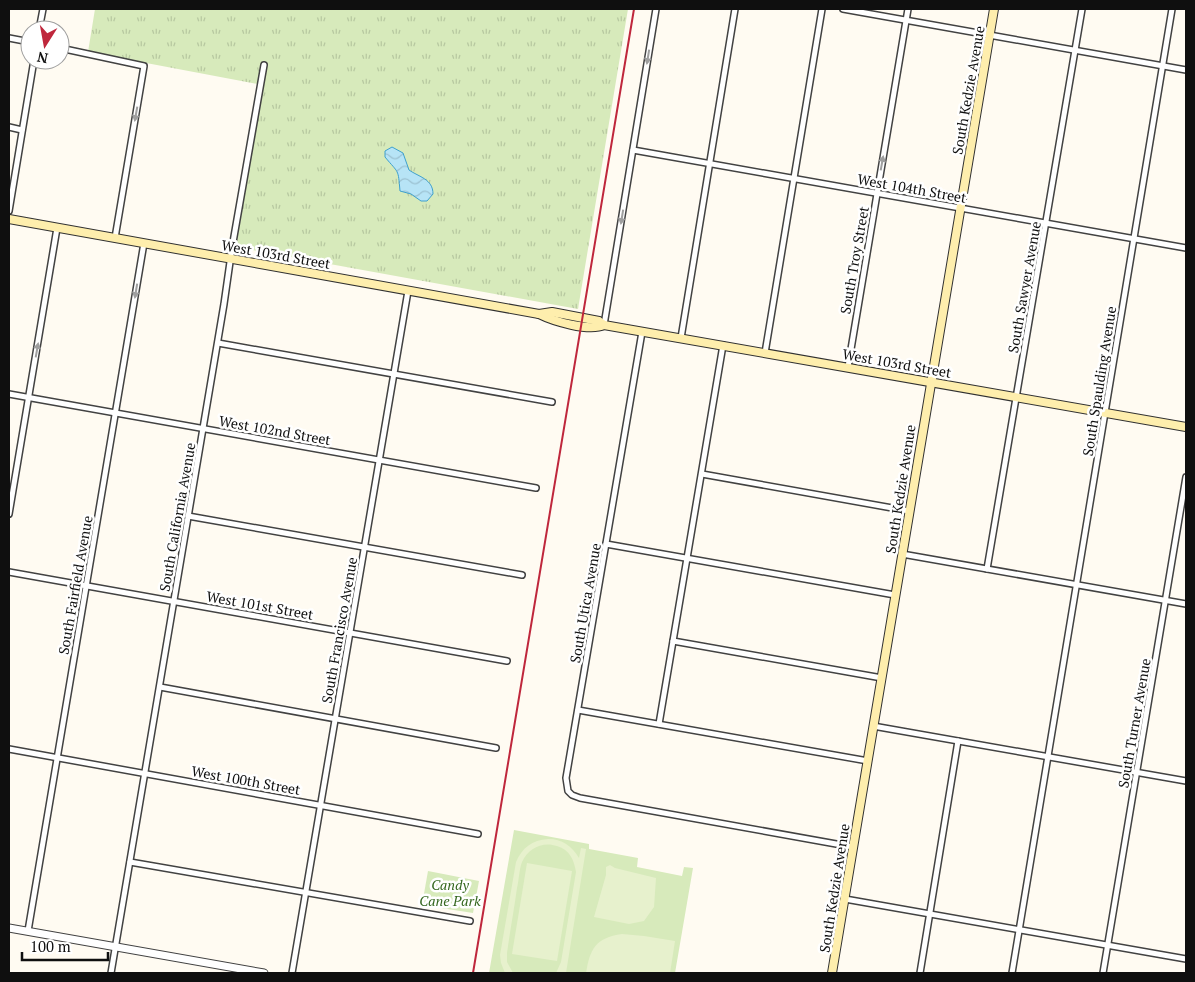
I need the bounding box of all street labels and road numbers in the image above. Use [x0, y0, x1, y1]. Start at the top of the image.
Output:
street label: South Kedzie Avenue [947, 24, 989, 156]
street label: West 104th Street [856, 169, 969, 207]
street label: South Troy Street [835, 204, 873, 315]
street label: South Sawyer Avenue [1003, 220, 1045, 354]
street label: West 103rd Street [220, 235, 333, 273]
street label: South Spaulding Avenue [1078, 305, 1120, 457]
street label: West 103rd Street [841, 344, 954, 382]
street label: West 102nd Street [218, 411, 333, 449]
street label: South Kedzie Avenue [880, 423, 920, 555]
street label: South California Avenue [155, 441, 199, 593]
street label: South Fairfield Avenue [53, 514, 97, 656]
street label: South Utica Avenue [565, 542, 605, 664]
street label: South Francisco Avenue [317, 555, 361, 705]
street label: West 101st Street [205, 586, 316, 624]
street label: South Turner Avenue [1113, 657, 1155, 789]
street label: West 100th Street [190, 761, 303, 799]
street label: South Kedzie Avenue [814, 822, 854, 954]

